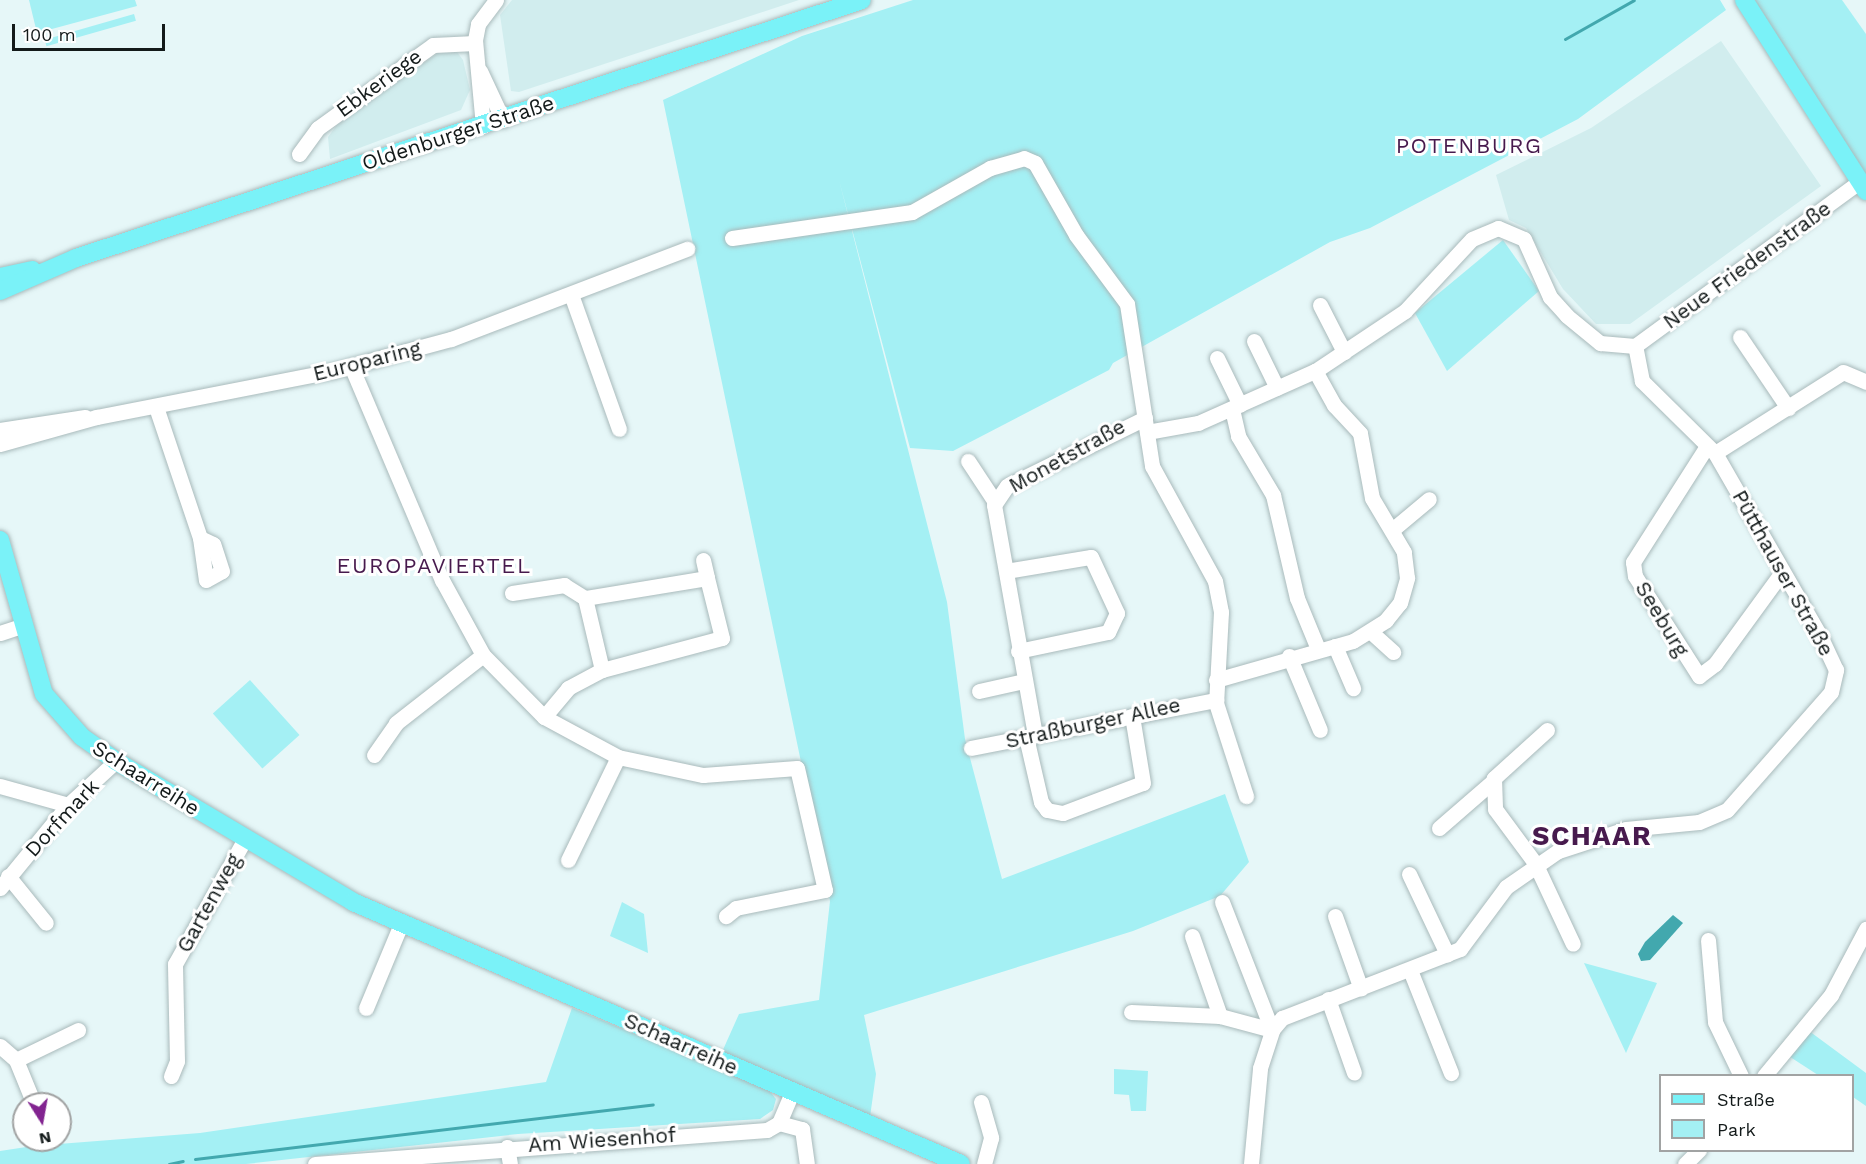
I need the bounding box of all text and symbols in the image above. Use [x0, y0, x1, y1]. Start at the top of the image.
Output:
scale bar [15, 12, 168, 50]
text: 100 m [23, 24, 76, 45]
street label: Ebkeriege [331, 43, 427, 123]
street label: Oldenburger Straße [358, 90, 558, 176]
district label: POTENBURG [1396, 133, 1542, 159]
street label: Neue Friedenstraße [1658, 196, 1836, 334]
street label: Europaring [310, 335, 424, 387]
street label: Monetstraße [1004, 414, 1130, 498]
street label: Pütthauser Straße [1727, 485, 1839, 661]
district label: EUROPAVIERTEL [336, 553, 532, 579]
street label: Seeburg [1630, 577, 1694, 661]
street label: Straßburger Allee [1003, 692, 1183, 754]
street label: Schaarreihe [88, 735, 204, 821]
street label: Dorfmark [20, 774, 104, 862]
district label: SCHAAR [1532, 821, 1652, 853]
street label: Gartenweg [171, 849, 247, 957]
street label: Schaarreihe [620, 1008, 742, 1080]
legend [1659, 1074, 1854, 1152]
text: Straße [1717, 1089, 1775, 1110]
north arrow [12, 1092, 72, 1152]
text: Park [1717, 1119, 1756, 1140]
street label: Am Wiesenhof [527, 1122, 677, 1158]
text: N [38, 1128, 53, 1149]

